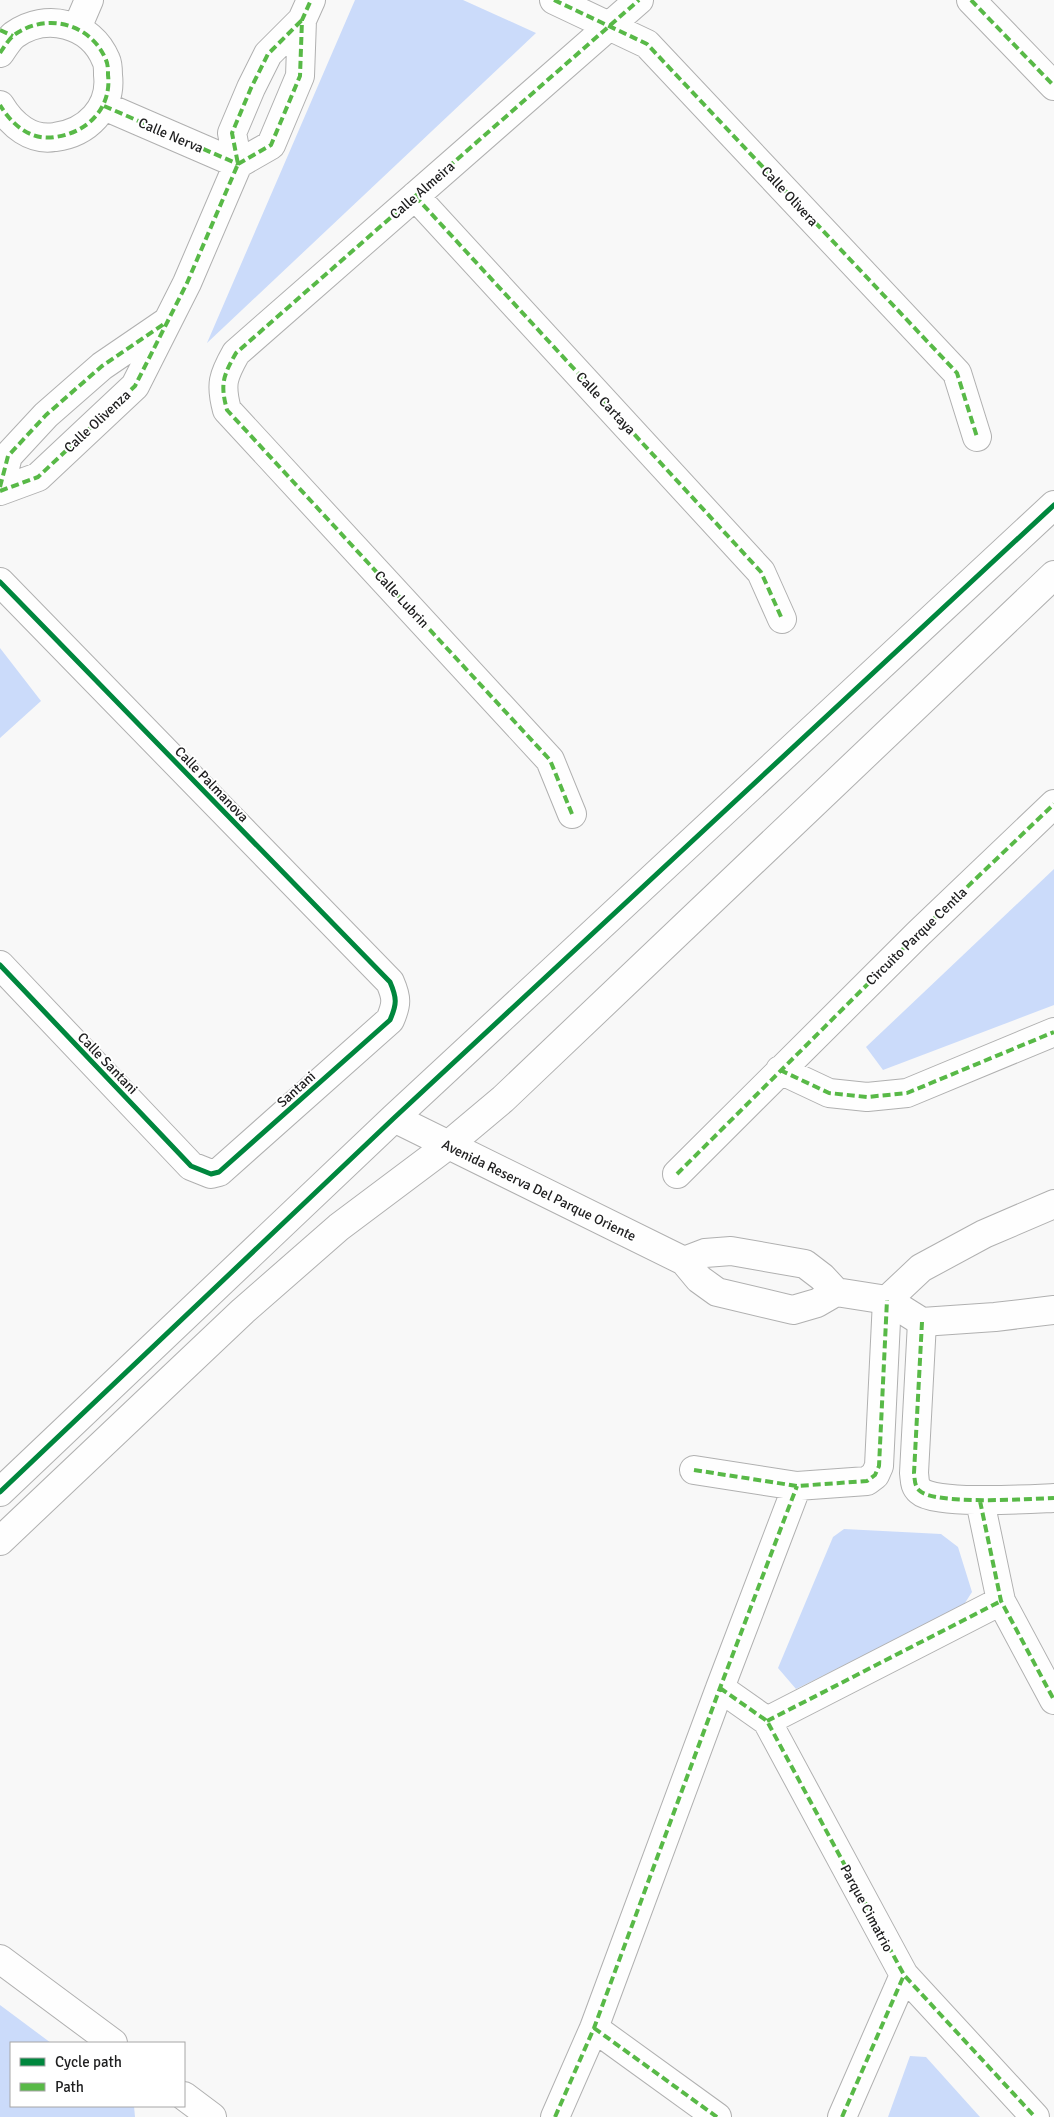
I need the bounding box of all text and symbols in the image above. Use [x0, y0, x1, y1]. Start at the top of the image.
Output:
street label: Calle Nerva [136, 114, 206, 157]
street label: Calle Almeira [387, 158, 458, 223]
street label: Calle Olivera [758, 163, 822, 230]
street label: Calle Cartaya [572, 368, 639, 438]
street label: Calle Olivenza [61, 386, 134, 456]
street label: Calle Lubrin [371, 567, 433, 632]
street label: Calle Palmanova [171, 743, 252, 826]
street label: Circuito Parque Centla [862, 884, 971, 989]
street label: Calle Santani [74, 1029, 141, 1098]
street label: Santani [274, 1068, 319, 1111]
street label: Avenida Reserva Del Parque Oriente [439, 1136, 639, 1245]
street label: Parque Cimatrio [836, 1862, 897, 1955]
legend [10, 2042, 185, 2107]
text: Cycle path [55, 2053, 122, 2071]
text: Path [55, 2078, 84, 2096]

